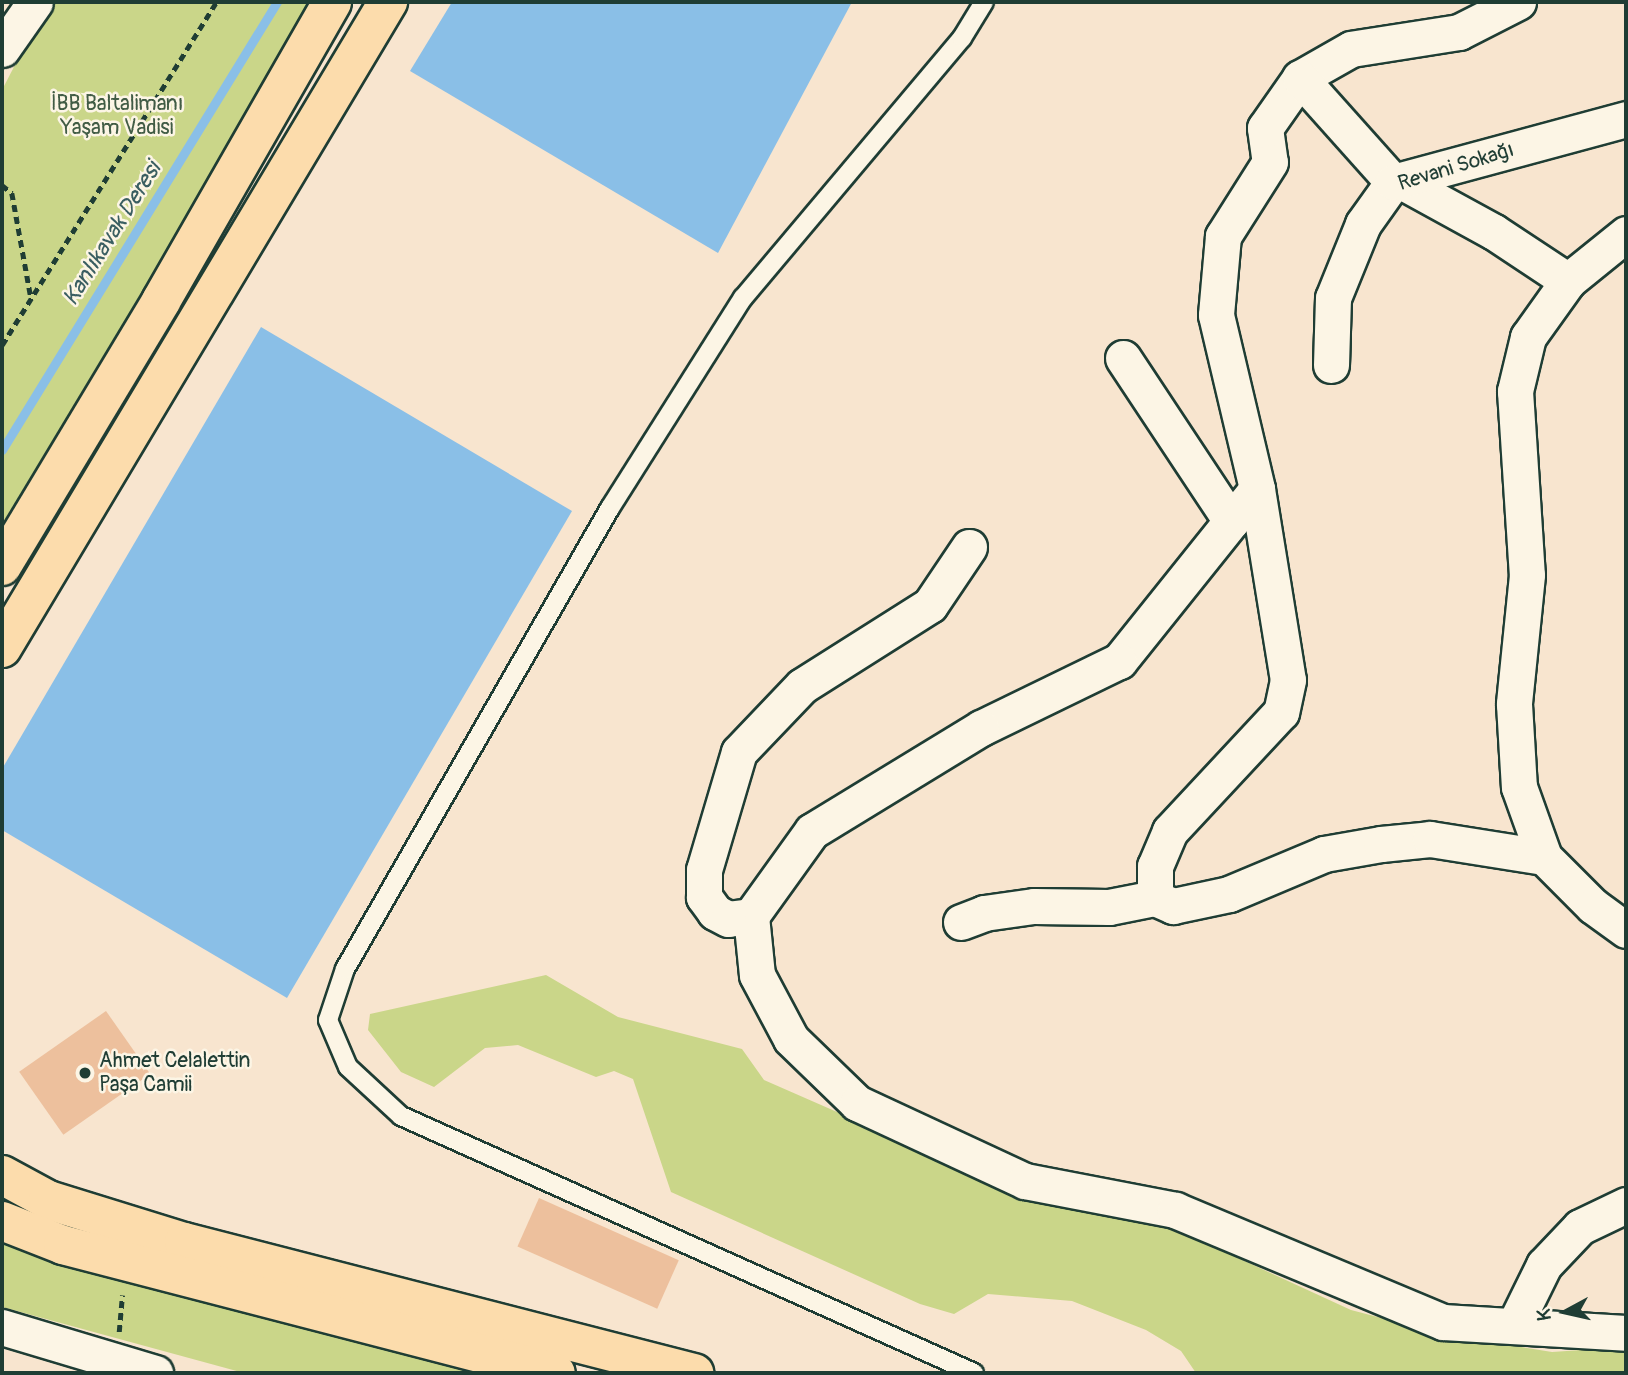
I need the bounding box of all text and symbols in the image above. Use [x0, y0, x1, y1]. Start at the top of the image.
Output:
park label: İBB Baltalimanı Yaşam Vadisi [51, 91, 183, 141]
street label: Revani Sokağı [1395, 137, 1517, 197]
water label: Kanlıkavak Deresi [57, 157, 167, 311]
place label: Ahmet Celalettin Paşa Camii [99, 1048, 250, 1098]
marker: Ahmet Celalettin Paşa Camii [77, 1065, 93, 1081]
north arrow [1530, 1277, 1600, 1347]
text: K [1532, 1308, 1557, 1322]

